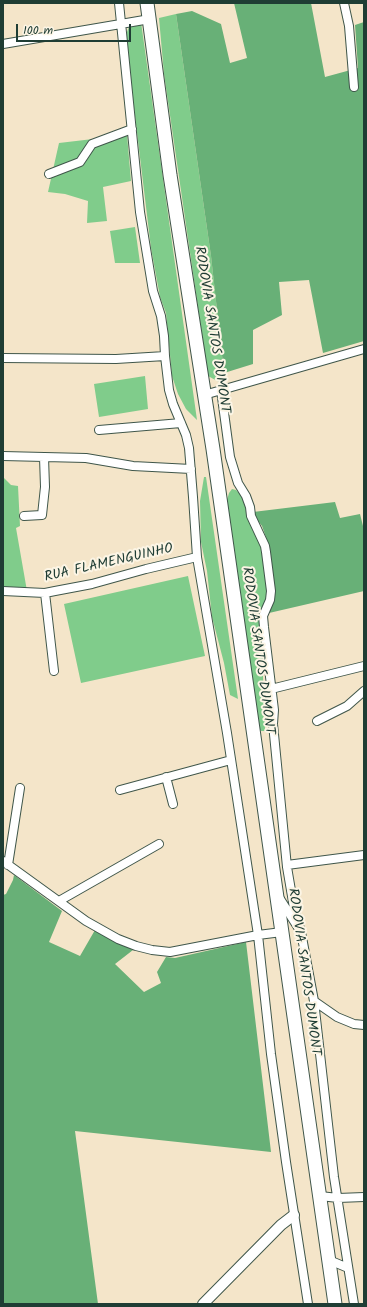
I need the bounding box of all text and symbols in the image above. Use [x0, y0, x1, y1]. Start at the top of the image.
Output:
scale bar [18, 16, 133, 42]
text: 100 m [23, 21, 53, 40]
street label: RODOVIA SANTOS DUMONT [189, 245, 233, 415]
street label: RUA FLAMENGUINHO [43, 541, 175, 587]
street label: RODOVIA SANTOS DUMONT [237, 566, 277, 736]
street label: RODOVIA SANTOS DUMONT [283, 887, 323, 1057]

